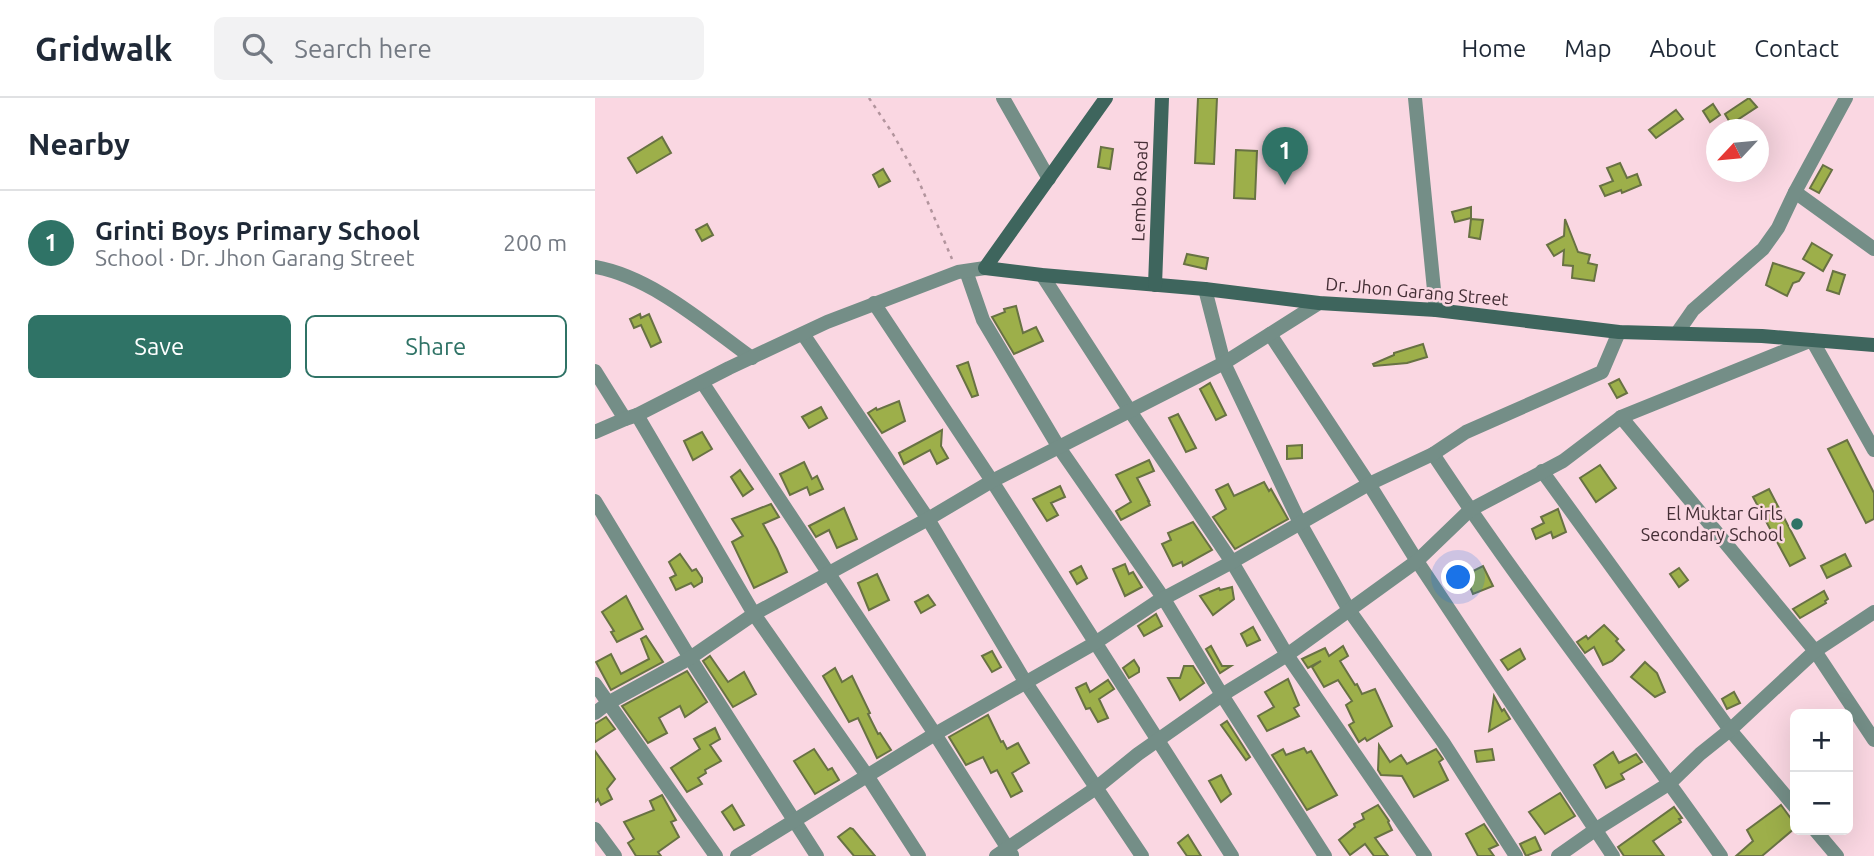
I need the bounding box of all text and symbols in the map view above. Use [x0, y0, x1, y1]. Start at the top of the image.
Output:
search box [214, 17, 704, 80]
icon: search [238, 29, 276, 67]
text: Gridwalk [35, 30, 172, 67]
text: Search here [294, 34, 432, 63]
text: Home [1461, 35, 1526, 62]
text: Map [1564, 35, 1611, 62]
text: About [1649, 35, 1716, 62]
text: Contact [1754, 35, 1839, 62]
north arrow [1706, 119, 1769, 182]
text: Nearby [28, 127, 130, 161]
pin: 1 [1262, 127, 1308, 185]
street label: Lembo Road [1127, 140, 1151, 242]
text: Grinti Boys Primary School [95, 216, 420, 245]
text: 1 [45, 230, 57, 255]
text: 200 m [503, 230, 567, 255]
text: School · Dr. Jhon Garang Street [95, 245, 415, 270]
street label: Dr. Jhon Garang Street [1325, 273, 1509, 309]
button: Save [28, 315, 291, 378]
button: Share [305, 315, 567, 378]
place label: El Muktar Girls Secondary School [1641, 503, 1783, 544]
marker: El Muktar Girls Secondary School [1789, 516, 1805, 532]
your location [1441, 560, 1475, 594]
map controls [1790, 709, 1853, 835]
button: + [1790, 709, 1853, 772]
button: − [1790, 772, 1853, 835]

